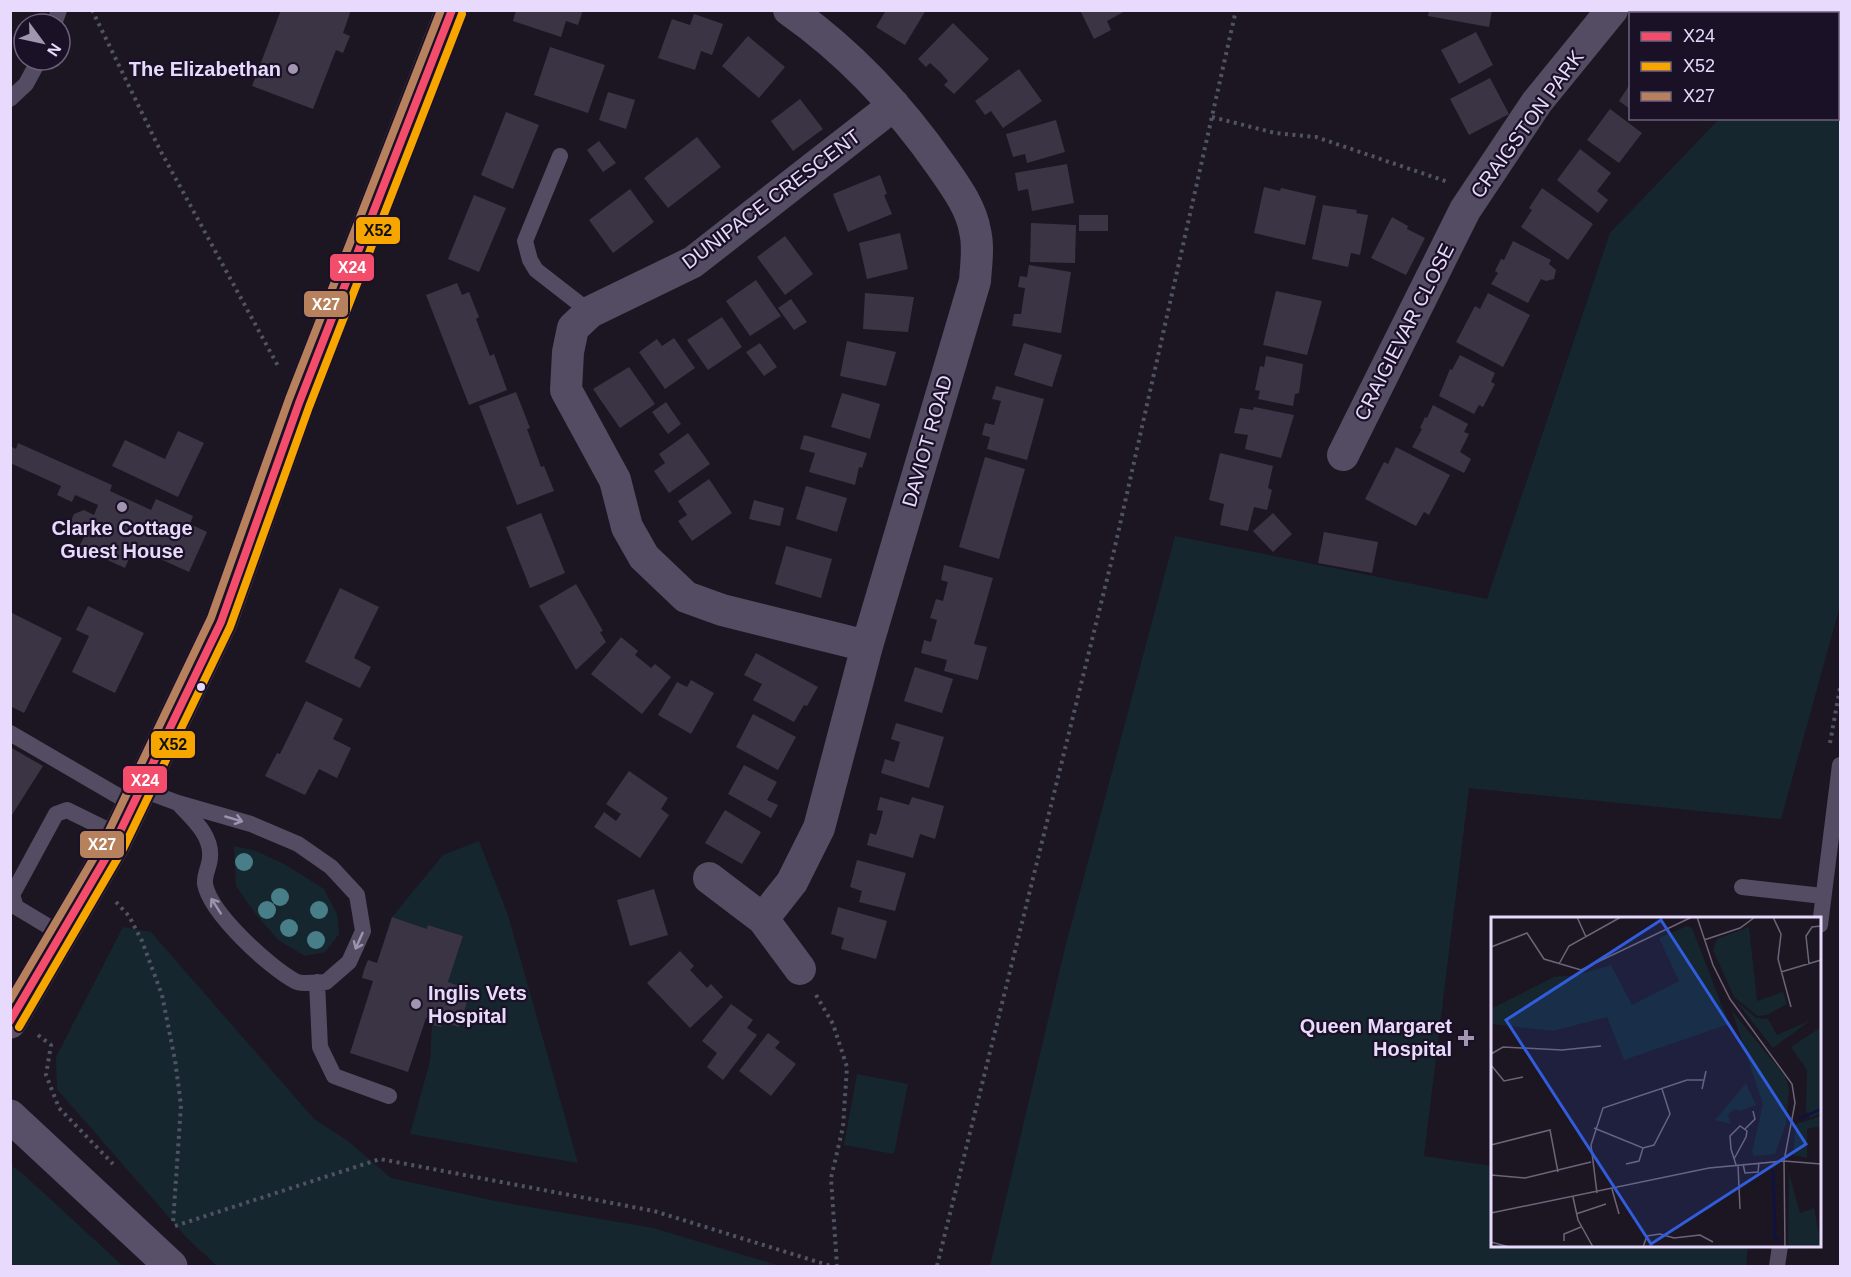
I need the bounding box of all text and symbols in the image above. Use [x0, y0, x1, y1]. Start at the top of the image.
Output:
north arrow [12, 12, 72, 72]
legend [1629, 12, 1839, 120]
text: X24 [1683, 26, 1715, 46]
text: N [44, 40, 64, 59]
street label: CRAIGSTON PARK [1466, 45, 1588, 202]
text: X52 [1683, 56, 1715, 76]
place label: The Elizabethan [129, 58, 281, 80]
marker: The Elizabethan [286, 62, 300, 76]
text: X27 [1683, 86, 1715, 106]
street label: DUNIPACE CRESCENT [678, 125, 864, 273]
line badge: X52 [355, 216, 401, 245]
text: X52 [364, 222, 392, 239]
street label: CRAIGIEVAR CLOSE [1350, 240, 1458, 424]
line badge: X24 [329, 253, 375, 282]
text: X24 [338, 259, 366, 276]
line badge: X27 [303, 290, 349, 318]
text: X27 [312, 296, 340, 313]
street label: DAVIOT ROAD [898, 373, 956, 509]
marker: Clarke Cottage Guest House [115, 500, 129, 514]
place label: Clarke Cottage Guest House [51, 517, 193, 562]
unlabelled marker [195, 681, 207, 693]
line badge: X52 [150, 730, 196, 759]
text: X52 [159, 736, 187, 753]
line badge: X24 [122, 765, 168, 794]
text: X24 [131, 772, 159, 789]
one-way arrow [224, 814, 243, 826]
line badge: X27 [79, 830, 125, 859]
text: X27 [88, 836, 116, 853]
one-way arrow [210, 897, 223, 914]
inset map [1491, 917, 1821, 1247]
one-way arrow [352, 932, 364, 950]
place label: Inglis Vets Hospital [428, 982, 527, 1027]
marker: Inglis Vets Hospital [409, 997, 423, 1011]
place label: Queen Margaret Hospital [1300, 1015, 1452, 1060]
marker: Queen Margaret Hospital [1457, 1029, 1475, 1047]

